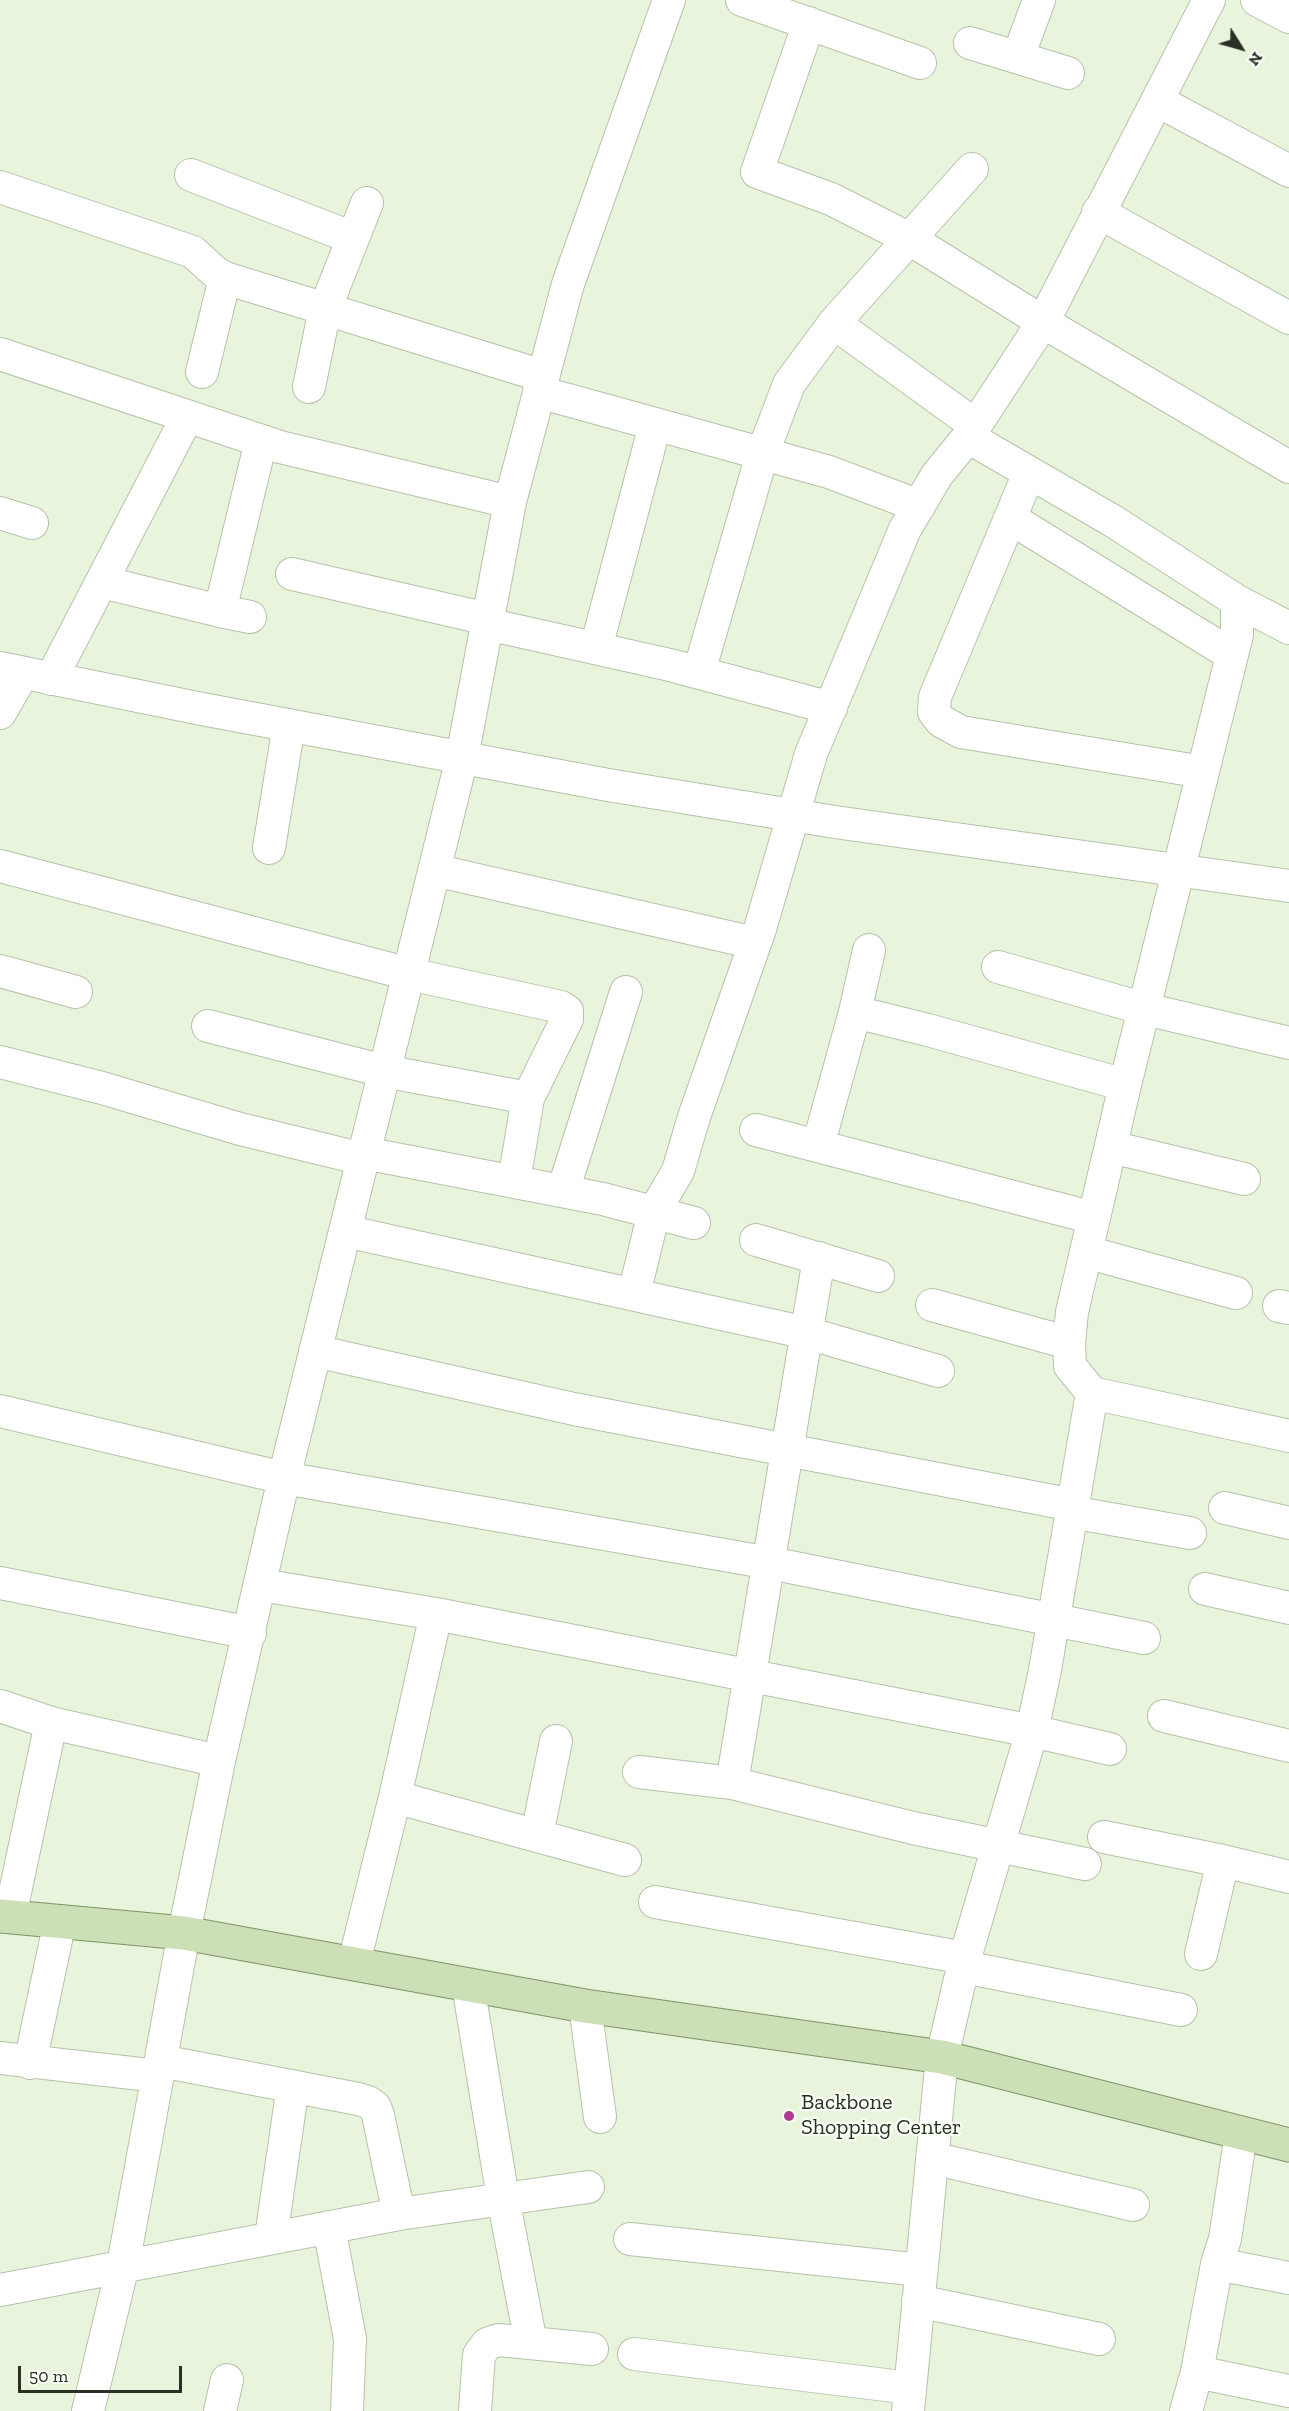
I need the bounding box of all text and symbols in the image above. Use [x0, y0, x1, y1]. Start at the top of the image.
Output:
north arrow [1211, 18, 1271, 78]
text: N [1245, 49, 1267, 70]
place label: Backbone Shopping Center [801, 2090, 961, 2142]
marker: Backbone Shopping Center [782, 2109, 796, 2123]
scale bar [21, 2354, 184, 2392]
text: 50 m [29, 2365, 68, 2387]

